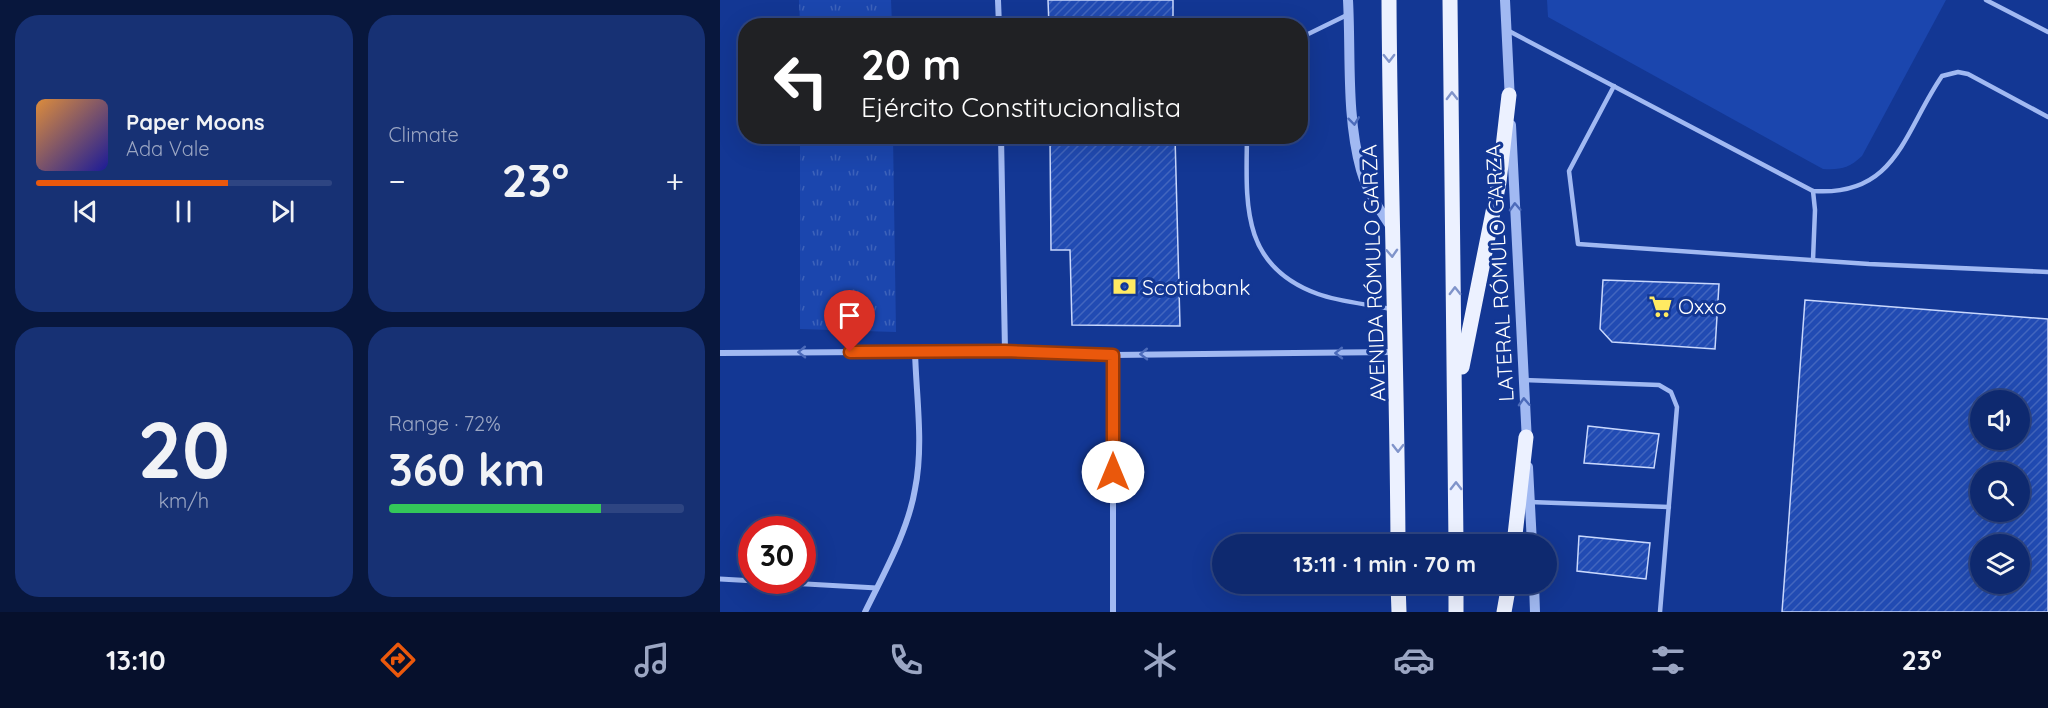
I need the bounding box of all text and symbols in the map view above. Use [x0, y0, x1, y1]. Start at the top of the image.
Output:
text: 20 m [861, 38, 961, 91]
icon: left [762, 42, 840, 120]
one-way arrow [1383, 54, 1395, 63]
text: Ejército Constitucionalista [861, 90, 1181, 124]
one-way arrow [1445, 92, 1458, 101]
text: Paper Moons [126, 108, 265, 136]
one-way arrow [1348, 117, 1360, 126]
text: Climate [389, 122, 459, 147]
text: Ada Vale [126, 136, 210, 161]
street label: AVENIDA RÓMULO GARZA [1356, 144, 1390, 402]
street label: LATERAL RÓMULO GARZA [1479, 144, 1519, 402]
text: 23° [502, 152, 569, 208]
text: − [389, 160, 406, 201]
text: + [665, 160, 684, 201]
icon: previous [69, 195, 102, 228]
icon: pause [167, 195, 200, 228]
icon: next [266, 195, 299, 228]
one-way arrow [1508, 203, 1521, 212]
one-way arrow [1386, 249, 1399, 258]
bank icon: Scotiabank [1111, 274, 1137, 300]
place label: Scotiabank [1142, 274, 1251, 300]
one-way arrow [1448, 287, 1461, 296]
pin [824, 290, 875, 352]
supermarket icon: Oxxo [1647, 293, 1673, 319]
place label: Oxxo [1678, 293, 1727, 319]
icon: arrive [833, 299, 866, 332]
one-way arrow [797, 346, 806, 358]
one-way arrow [1334, 347, 1343, 359]
one-way arrow [1139, 348, 1148, 361]
map controls [1970, 390, 2030, 594]
button: sound [1970, 390, 2030, 450]
one-way arrow [1518, 398, 1531, 407]
text: 20 [138, 400, 230, 498]
text: Range · 72% [389, 411, 501, 436]
position arrow [1081, 440, 1145, 504]
text: 360 km [389, 441, 545, 497]
one-way arrow [1392, 444, 1404, 453]
button: search [1970, 462, 2030, 522]
one-way arrow [1450, 482, 1462, 491]
text: km/h [158, 488, 209, 513]
speed limit sign: 30 [738, 516, 816, 594]
button: layers [1970, 534, 2030, 594]
text: 13:11 · 1 min · 70 m [1293, 550, 1476, 578]
icon: directions [377, 639, 419, 681]
icon: music [631, 639, 673, 681]
icon: phone [885, 639, 927, 681]
icon: climate [1139, 639, 1181, 681]
icon: car [1393, 639, 1435, 681]
icon: filters [1647, 639, 1689, 681]
text: 13:10 [106, 643, 165, 677]
text: 23° [1901, 643, 1942, 677]

